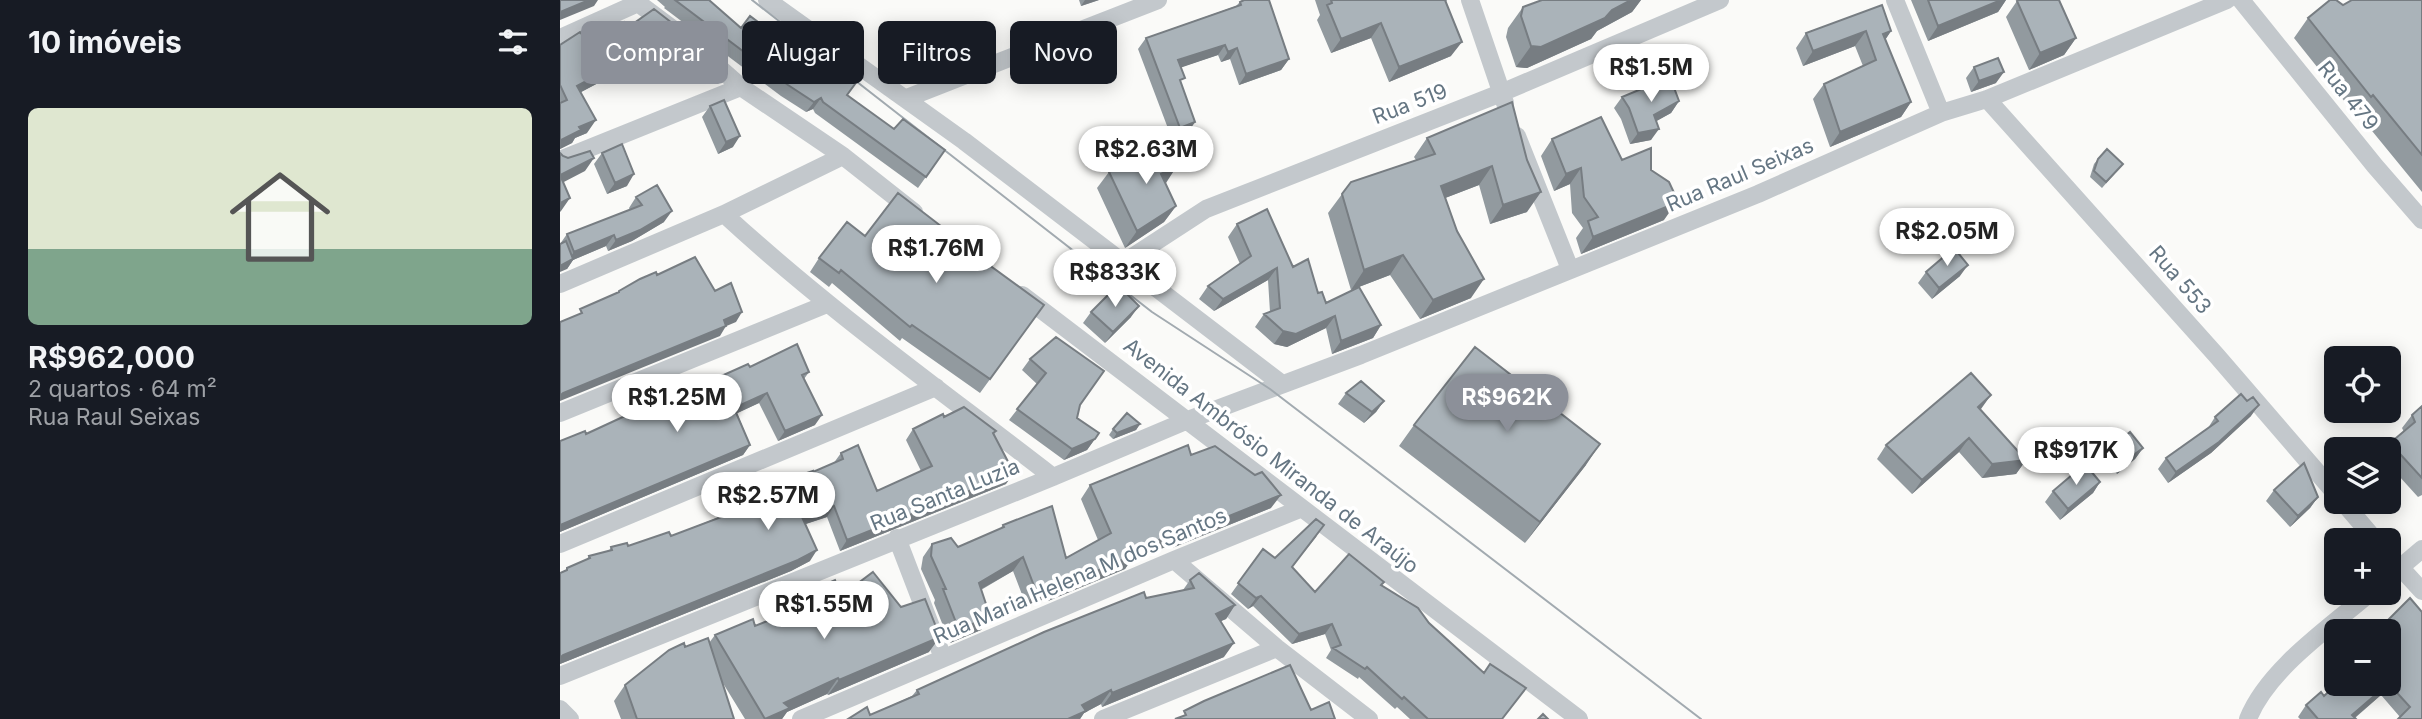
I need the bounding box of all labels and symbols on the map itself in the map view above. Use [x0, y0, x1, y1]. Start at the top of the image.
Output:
pin: R$1.5M [1594, 44, 1708, 104]
street label: Rua 479 [2313, 56, 2384, 135]
street label: Rua 519 [1369, 78, 1451, 129]
pin: R$2.63M [1081, 127, 1211, 186]
street label: Rua Raul Seixas [1662, 132, 1817, 217]
pin: R$2.05M [1882, 208, 2012, 268]
pin: R$1.76M [871, 226, 1001, 285]
street label: Rua 553 [2144, 240, 2217, 319]
pin: R$833K [1058, 250, 1172, 309]
street label: Avenida Ambrósio Miranda de Araújo [1119, 333, 1424, 579]
pin: R$1.25M [612, 374, 742, 434]
pin: R$962K [1450, 374, 1564, 434]
pin: R$917K [2019, 428, 2133, 487]
street label: Rua Santa Luzia [867, 453, 1023, 536]
pin: R$2.57M [703, 472, 833, 532]
street label: Rua Maria Helena M dos Santos [929, 502, 1230, 649]
pin: R$1.55M [759, 582, 889, 641]

